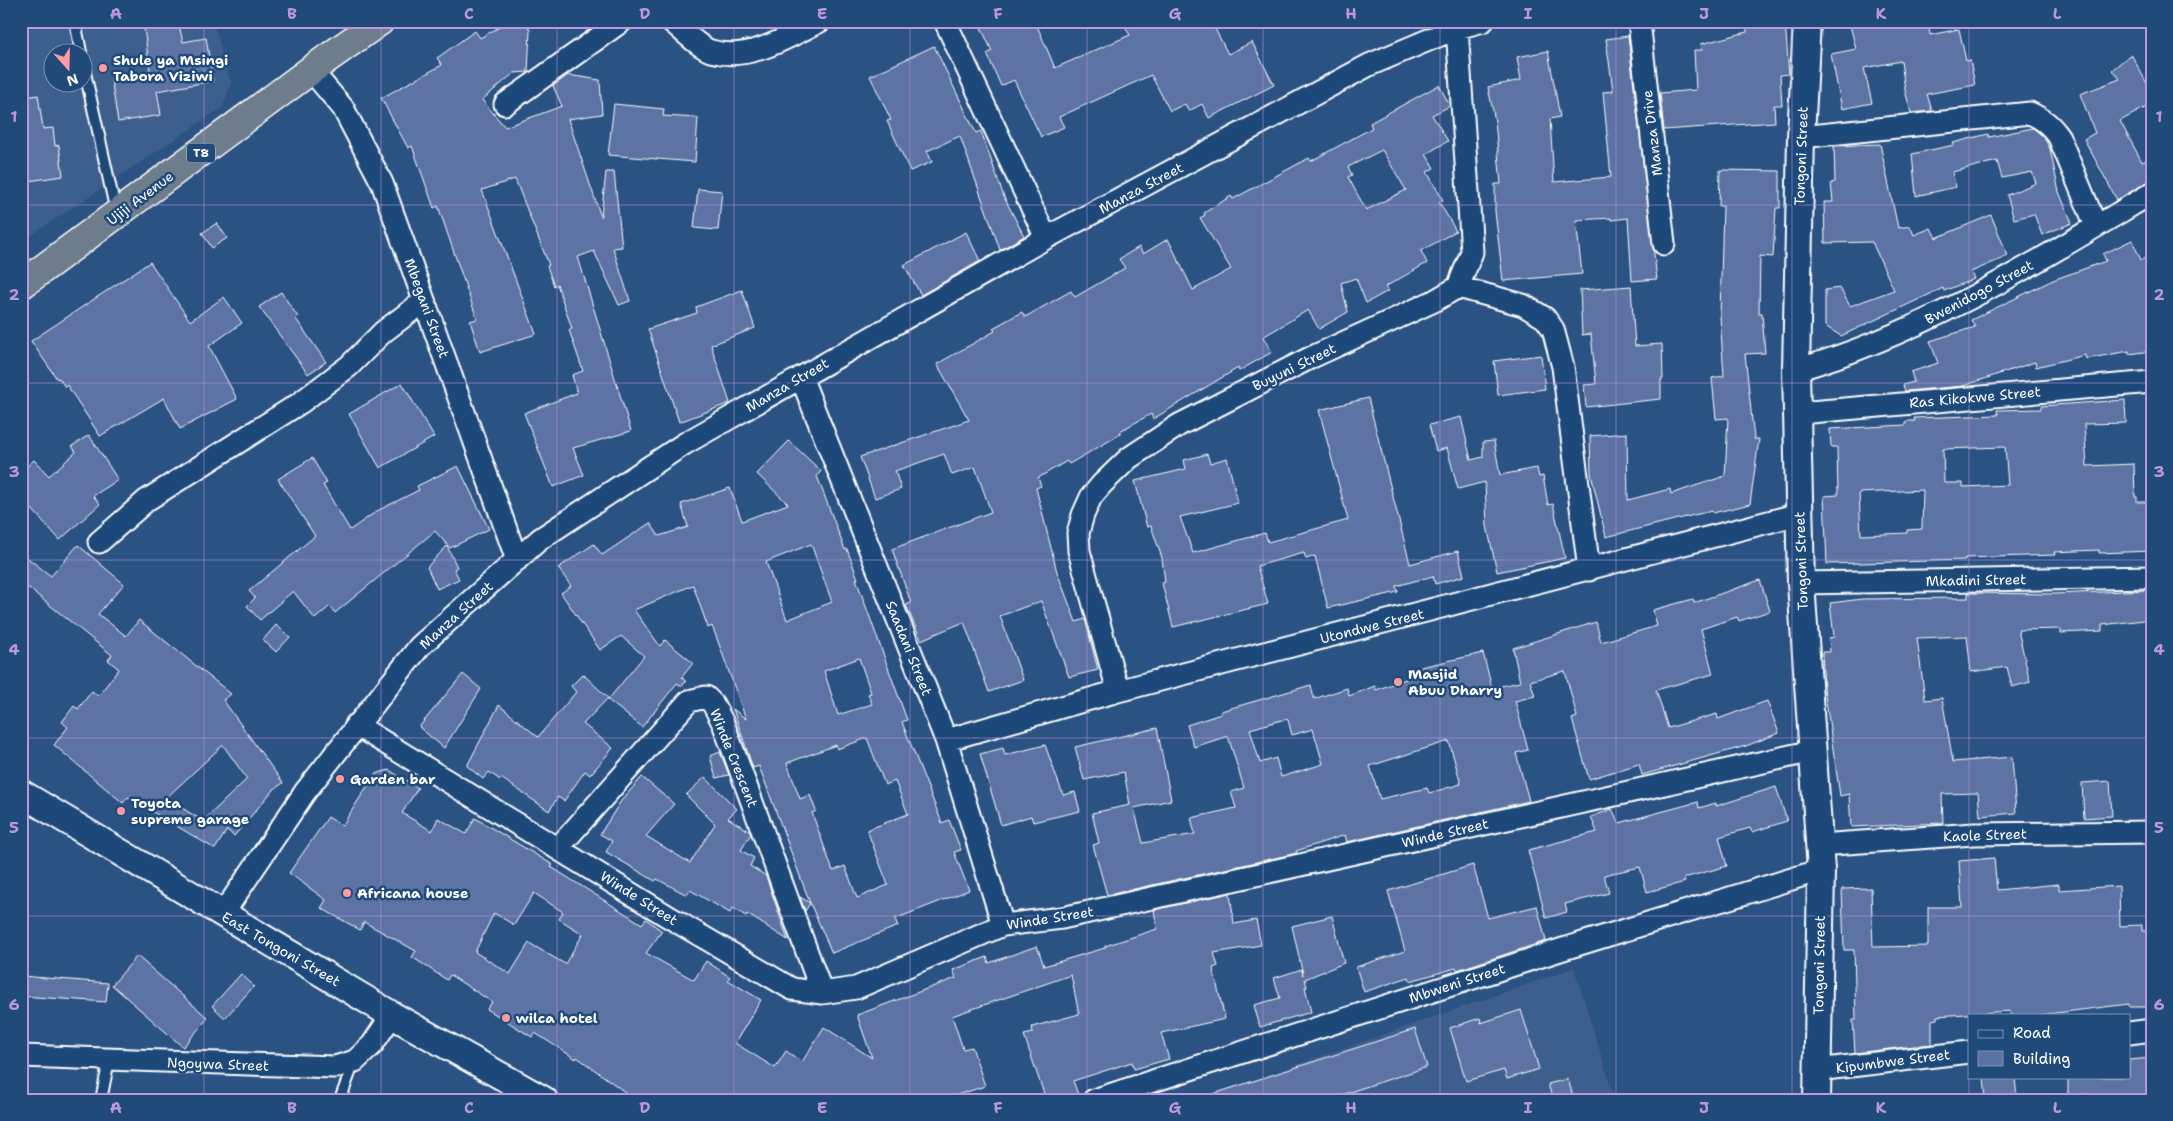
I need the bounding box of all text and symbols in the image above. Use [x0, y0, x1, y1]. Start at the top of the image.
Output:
text: A [110, 3, 122, 24]
text: B [287, 3, 297, 24]
text: C [464, 3, 474, 24]
text: D [639, 3, 651, 24]
text: E [817, 3, 827, 24]
text: F [993, 3, 1003, 24]
text: G [1169, 3, 1182, 24]
text: H [1345, 3, 1357, 24]
text: I [1524, 3, 1533, 24]
text: J [1699, 3, 1709, 24]
text: K [1876, 3, 1887, 24]
text: L [2053, 3, 2062, 24]
north arrow [42, 42, 92, 92]
place label: Shule ya Msingi Tabora Viziwi [113, 51, 228, 85]
marker: Shule ya Msingi Tabora Viziwi [97, 62, 109, 74]
text: N [64, 70, 81, 91]
street label: Manza Drive [1638, 89, 1666, 177]
text: 1 [10, 106, 18, 127]
street label: Tongoni Street [1790, 106, 1812, 206]
text: 1 [2155, 106, 2163, 127]
road number: T8 [187, 144, 215, 162]
street label: Manza Street [1096, 158, 1186, 218]
street label: Ujiji Avenue [103, 167, 177, 229]
street label: Mbegani Street [401, 256, 453, 360]
street label: Bwenidogo Street [1922, 256, 2036, 328]
text: 2 [8, 284, 20, 305]
text: 2 [2153, 284, 2165, 305]
street label: Buyuni Street [1249, 339, 1339, 395]
street label: Manza Street [742, 354, 832, 416]
street label: Ras Kikokwe Street [1909, 382, 2041, 412]
text: 3 [8, 461, 20, 482]
text: 3 [2153, 461, 2165, 482]
street label: Tongoni Street [1790, 511, 1812, 611]
street label: Mkadini Street [1926, 570, 2026, 590]
street label: Manza Street [415, 577, 497, 653]
street label: Saadani Street [882, 598, 936, 698]
street label: Utondwe Street [1318, 604, 1426, 648]
text: 4 [8, 639, 20, 660]
text: 4 [2153, 639, 2165, 660]
place label: Masjid Abuu Dharry [1408, 665, 1502, 699]
marker: Masjid Abuu Dharry [1392, 676, 1404, 688]
street label: Winde Crescent [706, 706, 762, 810]
place label: Garden bar [350, 770, 436, 788]
marker: Garden bar [334, 773, 346, 785]
place label: Toyota supreme garage [131, 794, 249, 828]
marker: Toyota supreme garage [115, 805, 127, 817]
street label: Winde Street [1400, 814, 1490, 852]
text: 5 [9, 817, 19, 838]
text: 5 [2154, 817, 2164, 838]
street label: Kaole Street [1943, 825, 2027, 845]
street label: Winde Street [597, 867, 681, 929]
place label: Africana house [357, 884, 468, 902]
marker: Africana house [341, 887, 353, 899]
street label: Winde Street [1005, 902, 1095, 934]
street label: East Tongoni Street [219, 908, 343, 990]
street label: Tongoni Street [1809, 915, 1829, 1015]
street label: Mbweni Street [1407, 959, 1507, 1007]
text: 6 [8, 994, 20, 1015]
text: 6 [2153, 994, 2165, 1015]
place label: wilca hotel [516, 1009, 598, 1027]
marker: wilca hotel [500, 1012, 512, 1024]
legend [1968, 1014, 2130, 1078]
text: Road [2013, 1023, 2051, 1043]
street label: Kipumbwe Street [1835, 1045, 1951, 1077]
text: Building [2013, 1049, 2070, 1069]
street label: Ngoywa Street [167, 1053, 269, 1075]
text: A [110, 1097, 122, 1118]
text: B [287, 1097, 297, 1118]
text: C [464, 1097, 474, 1118]
text: D [639, 1097, 651, 1118]
text: E [817, 1097, 827, 1118]
text: F [993, 1097, 1003, 1118]
text: G [1169, 1097, 1182, 1118]
text: H [1345, 1097, 1357, 1118]
text: I [1524, 1097, 1533, 1118]
text: J [1699, 1097, 1709, 1118]
text: K [1876, 1097, 1887, 1118]
text: L [2053, 1097, 2062, 1118]

